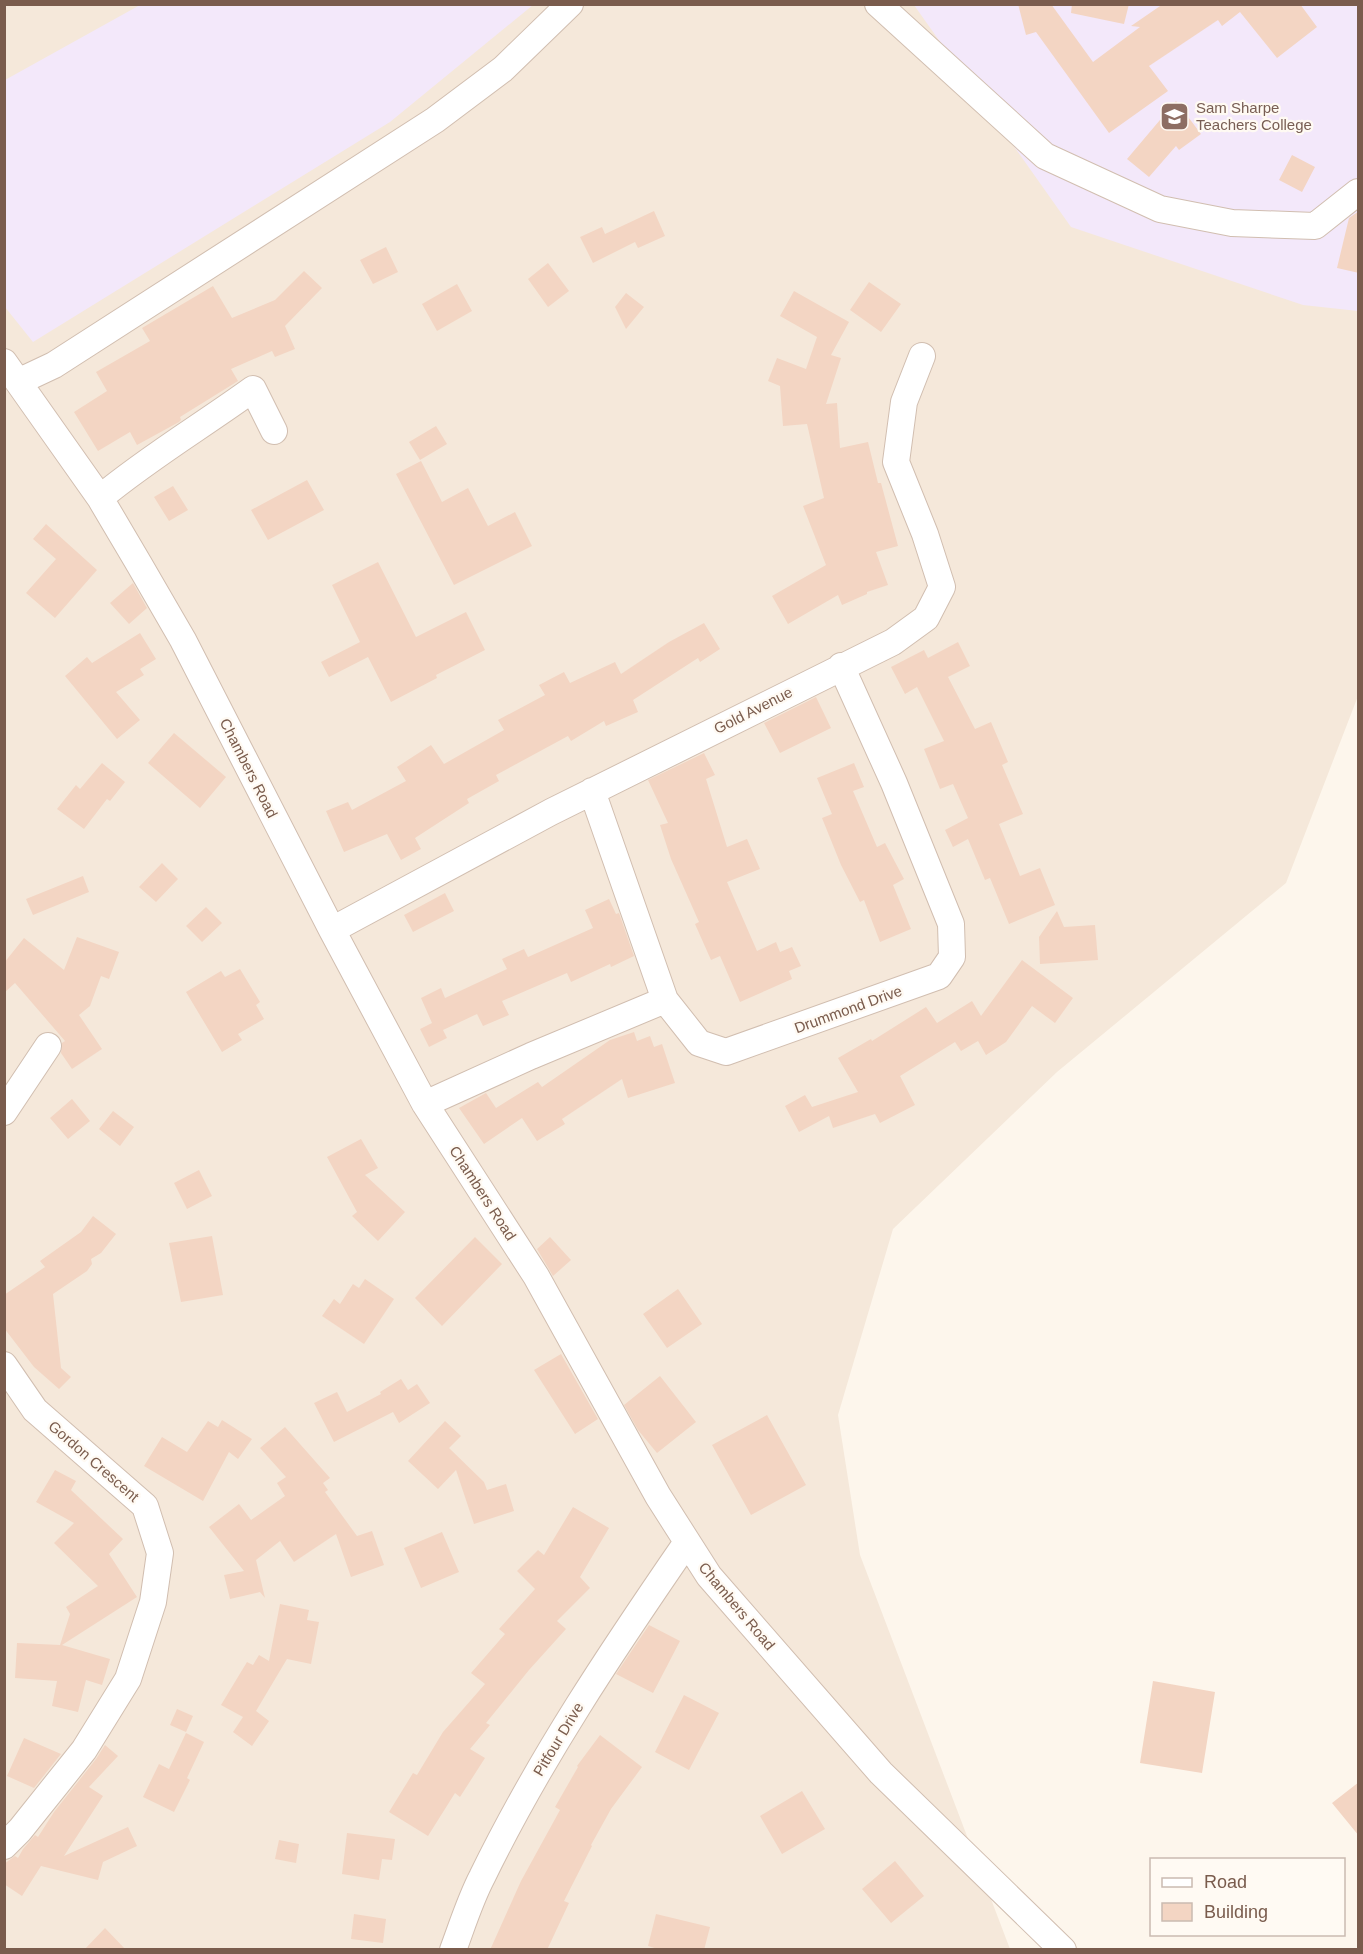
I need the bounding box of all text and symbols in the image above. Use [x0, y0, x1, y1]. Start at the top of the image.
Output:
place label: Sam Sharpe Teachers College [1196, 99, 1312, 133]
school or university icon: Sam Sharpe Teachers College [1159, 100, 1191, 132]
street label: Gold Avenue [711, 683, 795, 737]
street label: Chambers Road [217, 715, 281, 821]
street label: Drummond Drive [792, 982, 904, 1036]
street label: Chambers Road [446, 1143, 520, 1243]
street label: Gordon Crescent [45, 1417, 143, 1505]
street label: Chambers Road [695, 1559, 779, 1653]
street label: Pitfour Drive [529, 1699, 587, 1779]
legend [1150, 1858, 1345, 1936]
text: Road [1204, 1872, 1247, 1892]
text: Building [1204, 1902, 1268, 1922]

